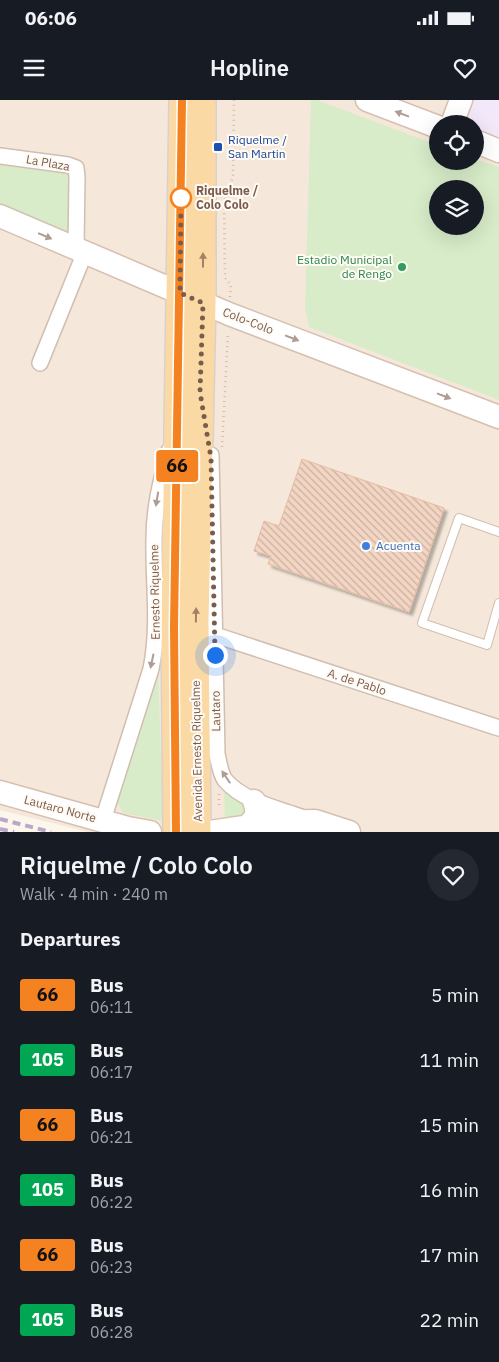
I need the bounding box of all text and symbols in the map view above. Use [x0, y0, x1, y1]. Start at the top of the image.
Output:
text: 06:06 [25, 6, 77, 30]
text: Hopline [210, 53, 289, 82]
icon: menu [20, 54, 48, 82]
icon: heart [451, 54, 479, 82]
one-way arrow [395, 109, 409, 117]
map controls [429, 115, 484, 235]
button: locate [429, 115, 484, 170]
place label: Riquelme / San Martin [228, 132, 287, 161]
marker: Riquelme / San Martin [212, 141, 224, 153]
street label: La Plaza [25, 151, 72, 174]
button: layers [429, 180, 484, 235]
place label: Riquelme / Colo Colo [196, 183, 259, 212]
marker: Riquelme / Colo Colo [170, 187, 192, 209]
one-way arrow [38, 232, 52, 240]
one-way arrow [199, 252, 207, 268]
place label: Estadio Municipal de Rengo [297, 252, 392, 281]
marker: Estadio Municipal de Rengo [396, 261, 408, 273]
street label: Colo-Colo [221, 304, 276, 337]
one-way arrow [285, 334, 300, 342]
one-way arrow [437, 392, 452, 400]
line badge: 66 [154, 450, 200, 482]
text: 66 [166, 454, 188, 477]
one-way arrow [153, 492, 161, 508]
place label: Acuenta [376, 538, 421, 553]
marker: Acuenta [360, 540, 372, 552]
street label: Ernesto Riquelme [146, 544, 163, 640]
one-way arrow [193, 607, 201, 623]
your location [203, 643, 228, 668]
one-way arrow [148, 654, 156, 670]
street label: A. de Pablo [326, 665, 389, 698]
street label: Avenida Ernesto Riquelme [188, 680, 205, 822]
street label: Lautaro [208, 690, 223, 732]
one-way arrow [221, 770, 231, 784]
street label: Lautaro Norte [22, 792, 98, 825]
text: Riquelme / Colo Colo [20, 849, 253, 881]
button: heart [427, 849, 479, 901]
text: Walk · 4 min · 240 m [20, 884, 168, 904]
text: Departures [20, 927, 120, 951]
text: Bus [90, 973, 124, 997]
text: 66 [37, 983, 58, 1006]
text: 5 min [431, 983, 479, 1007]
text: 06:11 [90, 997, 133, 1017]
text: Bus [90, 1038, 124, 1062]
text: 105 [31, 1048, 64, 1071]
text: 11 min [420, 1048, 479, 1072]
text: 06:17 [90, 1062, 133, 1082]
text: Bus [90, 1103, 124, 1127]
text: 66 [37, 1113, 58, 1136]
text: 15 min [420, 1113, 479, 1137]
text: 06:21 [90, 1127, 133, 1147]
text: Bus [90, 1168, 124, 1192]
text: 105 [31, 1178, 64, 1201]
text: 16 min [420, 1178, 479, 1202]
text: 06:22 [90, 1192, 133, 1212]
text: Bus [90, 1233, 124, 1257]
text: 66 [37, 1243, 58, 1266]
text: 17 min [420, 1243, 479, 1267]
text: 06:23 [90, 1257, 133, 1277]
text: Bus [90, 1298, 124, 1322]
text: 105 [31, 1308, 64, 1331]
text: 22 min [420, 1308, 479, 1332]
text: 06:28 [90, 1322, 133, 1342]

